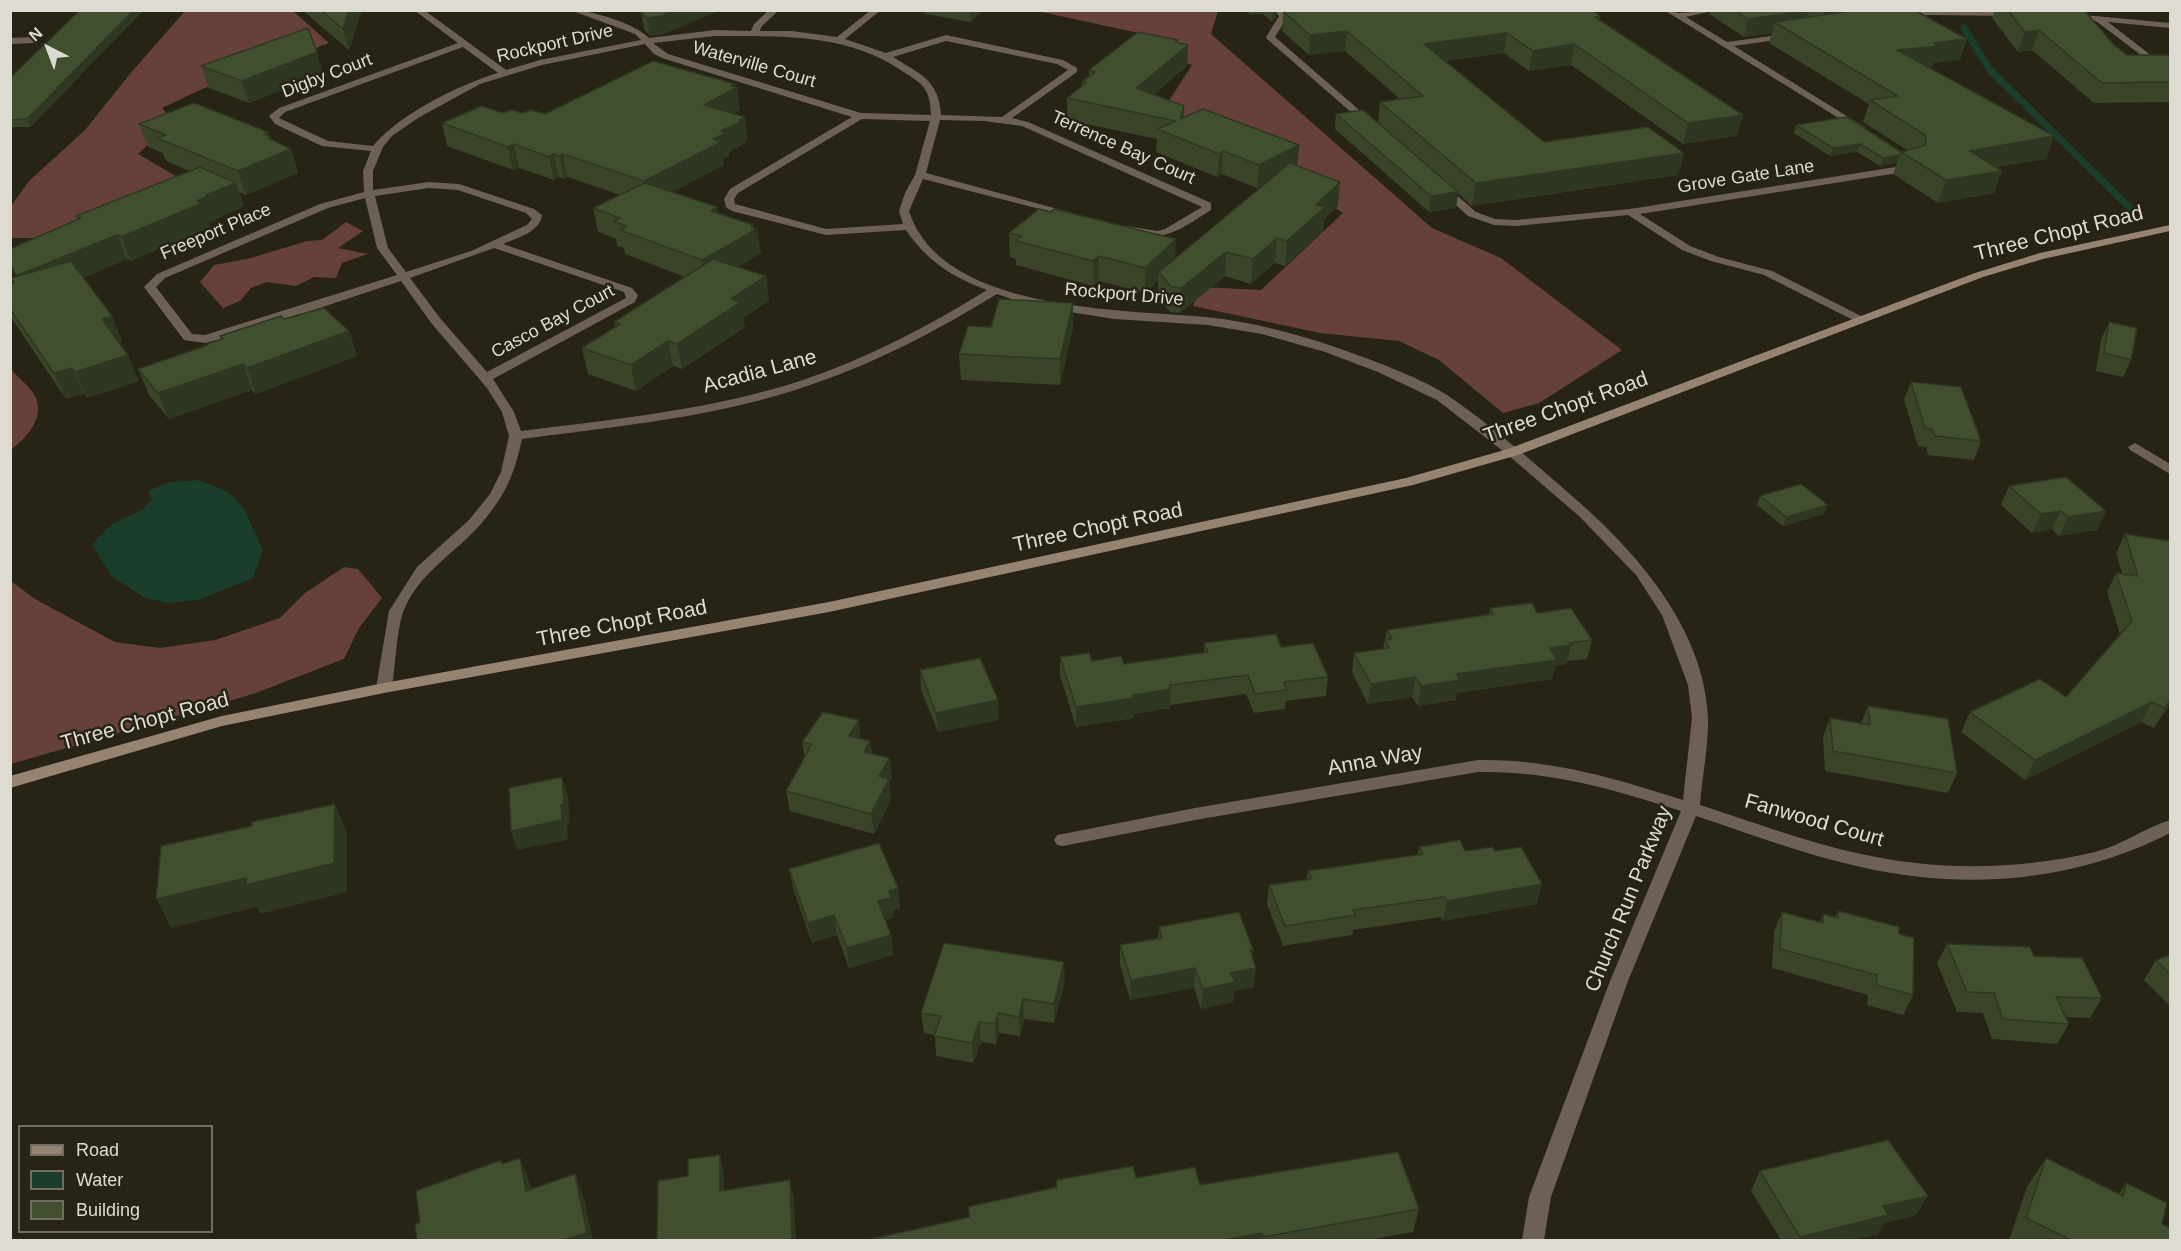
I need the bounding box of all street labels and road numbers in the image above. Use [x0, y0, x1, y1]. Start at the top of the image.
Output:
street label: Rockport Drive [495, 20, 615, 68]
street label: Waterville Court [690, 37, 818, 93]
street label: Digby Court [279, 49, 375, 103]
street label: Terrence Bay Court [1048, 107, 1198, 189]
street label: Grove Gate Lane [1676, 156, 1816, 198]
street label: Freeport Place [157, 199, 275, 265]
street label: Three Chopt Road [1972, 201, 2146, 267]
street label: Rockport Drive [1064, 279, 1184, 311]
street label: Casco Bay Court [488, 281, 618, 363]
street label: Acadia Lane [700, 345, 820, 399]
street label: Three Chopt Road [1481, 367, 1651, 449]
street label: Three Chopt Road [1011, 498, 1185, 558]
street label: Three Chopt Road [535, 595, 709, 653]
street label: Three Chopt Road [58, 687, 232, 757]
street label: Anna Way [1325, 740, 1425, 782]
street label: Fanwood Court [1742, 789, 1886, 853]
street label: Church Run Parkway [1580, 802, 1678, 996]

